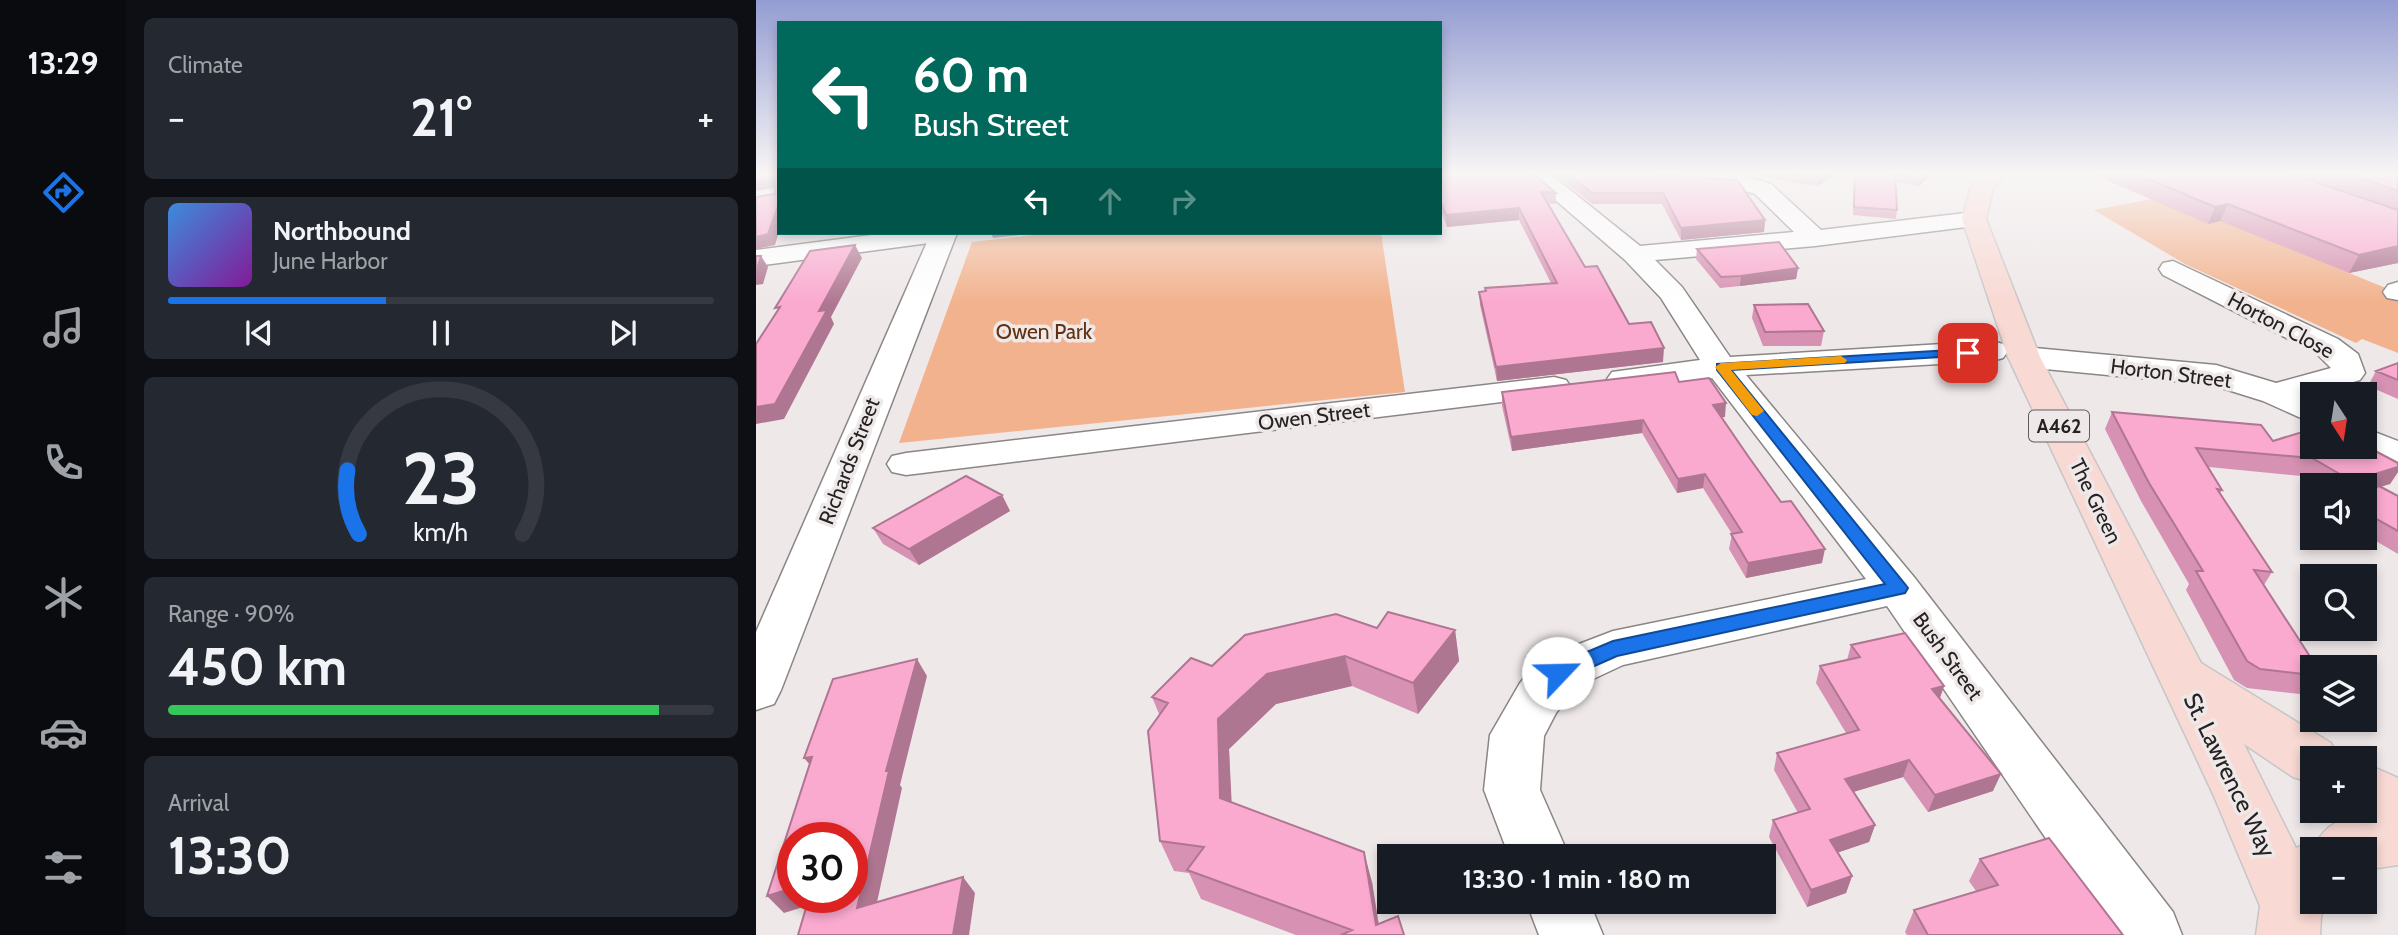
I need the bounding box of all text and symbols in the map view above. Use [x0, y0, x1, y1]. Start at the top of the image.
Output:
text: 13:29 [27, 43, 99, 82]
text: 60 m [913, 45, 1029, 104]
icon: left [798, 49, 889, 140]
text: Climate [168, 51, 243, 79]
text: 21° [410, 86, 472, 149]
text: − [168, 94, 185, 141]
text: + [697, 94, 714, 141]
text: Bush Street [913, 105, 1069, 144]
icon: directions [39, 168, 88, 217]
icon: left [1018, 182, 1056, 220]
icon: ahead [1091, 182, 1129, 220]
icon: right [1164, 182, 1202, 220]
text: Northbound [273, 215, 411, 247]
text: June Harbor [273, 247, 387, 275]
street label: Horton Close [2224, 287, 2339, 363]
icon: music [39, 303, 88, 352]
icon: previous [240, 314, 278, 352]
icon: pause [422, 314, 460, 352]
icon: next [604, 314, 642, 352]
park label: Owen Park [996, 319, 1093, 344]
pin [1938, 323, 1998, 383]
icon: arrive [1949, 334, 1987, 372]
street label: Horton Street [2109, 353, 2233, 393]
north arrow [2300, 382, 2376, 458]
map controls [2300, 382, 2377, 914]
street label: Richards Street [813, 394, 885, 528]
street label: Owen Street [1257, 397, 1371, 435]
road number: A462 [2029, 410, 2089, 442]
text: 23 [402, 434, 480, 522]
icon: phone [39, 438, 88, 487]
street label: The Green [2065, 454, 2127, 548]
button: sound [2300, 473, 2377, 550]
text: km/h [414, 516, 468, 546]
button: search [2300, 564, 2377, 641]
icon: climate [39, 573, 88, 622]
text: Range · 90% [168, 600, 295, 628]
street label: Bush Street [1908, 607, 1988, 705]
text: 450 km [168, 635, 347, 698]
position arrow [1521, 636, 1595, 710]
button: layers [2300, 655, 2377, 732]
street label: St. Lawrence Way [2178, 688, 2282, 862]
icon: car [39, 708, 88, 757]
button: + [2300, 746, 2377, 823]
text: Arrival [168, 789, 229, 817]
speed limit sign: 30 [777, 822, 868, 913]
text: 13:30 [168, 824, 292, 887]
button: − [2300, 837, 2377, 914]
icon: filters [39, 843, 88, 892]
text: 13:30 · 1 min · 180 m [1463, 863, 1690, 895]

